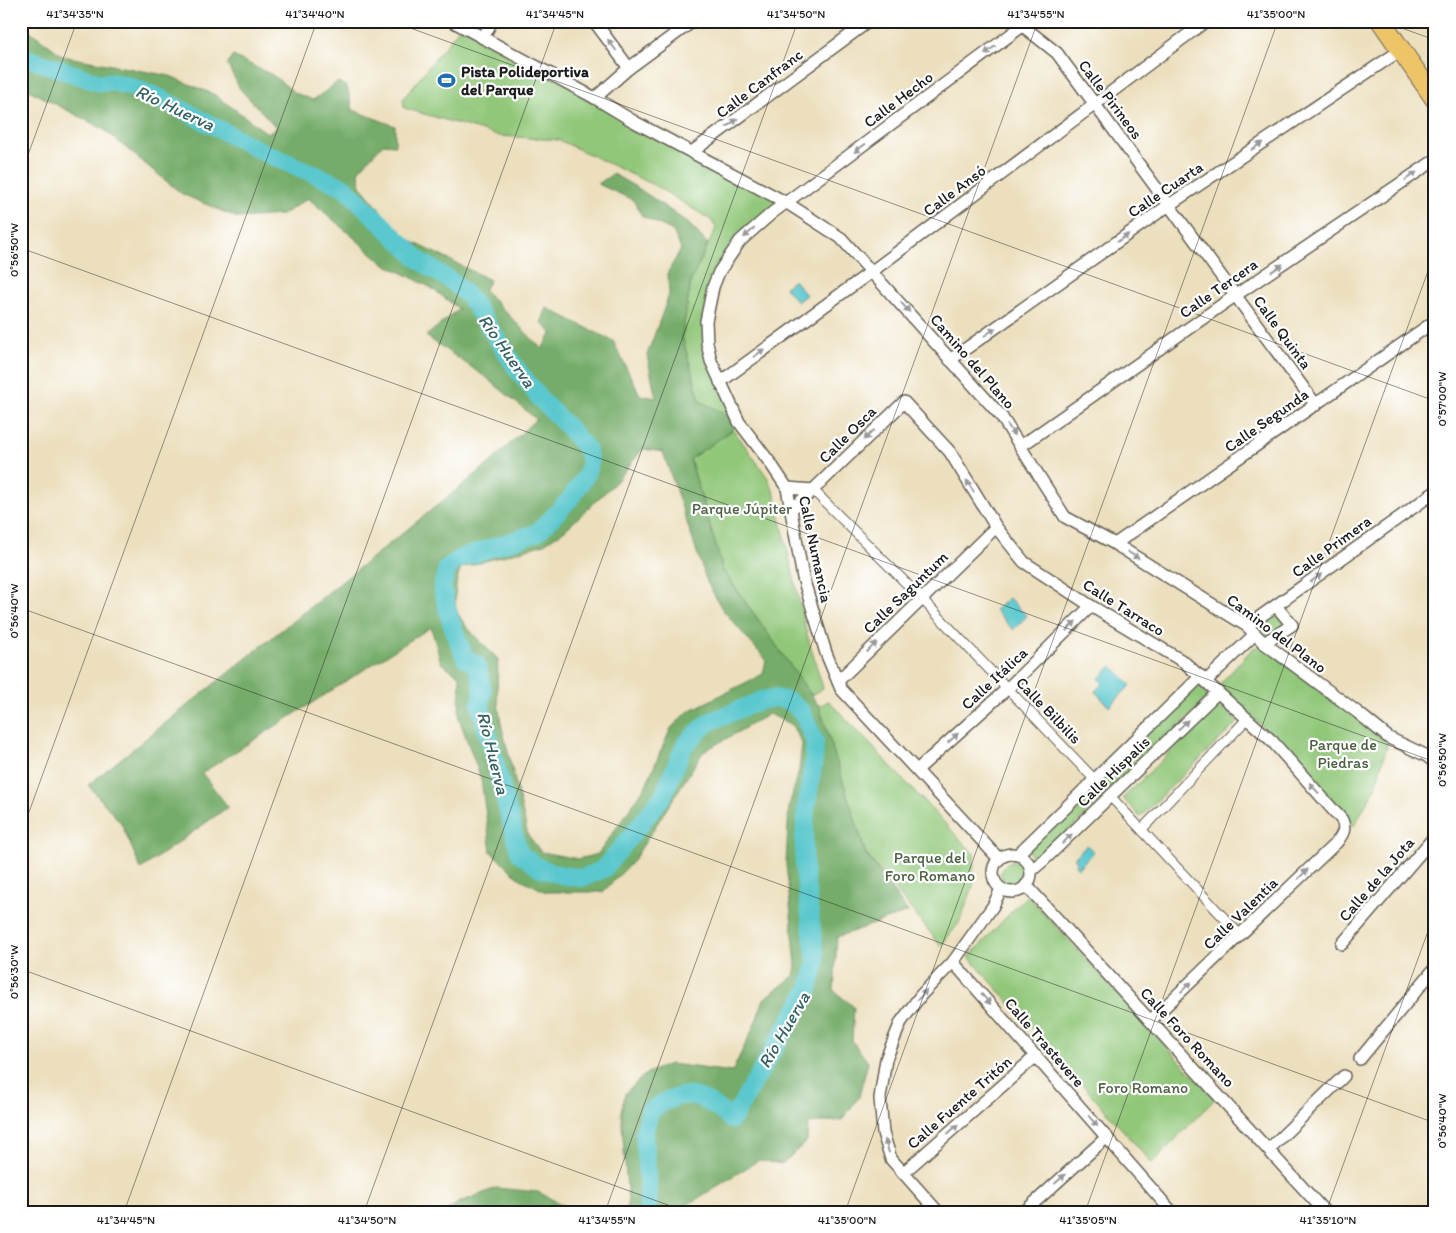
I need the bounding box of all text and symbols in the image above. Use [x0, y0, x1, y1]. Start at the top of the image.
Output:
text: 41°34'35"N [46, 7, 104, 21]
text: 41°34'40"N [285, 7, 345, 21]
text: 41°34'45"N [526, 7, 584, 21]
text: 41°34'50"N [767, 7, 825, 21]
text: 41°34'55"N [1007, 7, 1065, 21]
text: 41°35'00"N [1247, 7, 1305, 21]
one-way arrow [606, 39, 617, 52]
street label: Calle Canfranc [712, 45, 806, 122]
one-way arrow [984, 45, 997, 56]
street label: Calle Pirineos [1075, 56, 1147, 143]
place label: Pista Polideportiva del Parque [461, 62, 589, 100]
street label: Calle Hecho [860, 67, 937, 132]
sports icon: Pista Polideportiva del Parque [437, 70, 457, 90]
water label: Río Huerva [132, 80, 219, 136]
one-way arrow [725, 118, 738, 129]
one-way arrow [1250, 141, 1264, 151]
one-way arrow [853, 143, 867, 153]
street label: Calle Cuarta [1124, 157, 1207, 222]
street label: Calle Ansó [919, 161, 989, 220]
one-way arrow [1404, 171, 1418, 181]
text: 0°56'50"W [7, 223, 21, 277]
one-way arrow [743, 227, 755, 238]
one-way arrow [1116, 233, 1130, 243]
street label: Calle Tercera [1176, 254, 1261, 322]
one-way arrow [1270, 263, 1283, 272]
street label: Calle Quinta [1250, 292, 1316, 373]
one-way arrow [899, 301, 910, 314]
water label: Río Huerva [474, 310, 541, 392]
street label: Camino del Plano [926, 310, 1019, 413]
one-way arrow [983, 327, 997, 337]
one-way arrow [752, 348, 766, 358]
text: 0°57'00"W [1435, 372, 1449, 426]
street label: Calle Segunda [1221, 384, 1312, 456]
street label: Calle Osca [815, 401, 881, 467]
one-way arrow [1006, 423, 1016, 437]
one-way arrow [863, 429, 875, 441]
one-way arrow [966, 479, 975, 492]
street label: Calle Numancia [795, 494, 836, 605]
park label: Parque Júpiter [692, 499, 792, 518]
street label: Calle Primera [1288, 511, 1375, 582]
street label: Calle Saguntum [859, 547, 952, 638]
one-way arrow [1126, 551, 1139, 560]
one-way arrow [1309, 572, 1322, 583]
street label: Calle Tarraco [1079, 575, 1168, 640]
text: 0°56'40"W [7, 583, 21, 639]
street label: Camino del Plano [1223, 590, 1330, 677]
one-way arrow [1065, 620, 1077, 632]
one-way arrow [866, 641, 878, 653]
street label: Calle Itálica [957, 643, 1032, 714]
street label: Calle Bilbilis [1012, 673, 1085, 748]
water label: Río Huerva [472, 709, 514, 797]
one-way arrow [1177, 720, 1189, 732]
one-way arrow [947, 732, 959, 744]
street label: Calle Hispalis [1073, 732, 1154, 811]
text: 0°56'50"W [1435, 733, 1449, 787]
park label: Parque de Piedras [1309, 735, 1377, 772]
one-way arrow [1308, 781, 1319, 794]
one-way arrow [1060, 833, 1072, 845]
street label: Calle de la Jota [1335, 833, 1419, 925]
park label: Parque del Foro Romano [885, 848, 975, 885]
one-way arrow [1297, 868, 1309, 880]
street label: Calle Valentia [1199, 873, 1282, 954]
text: 0°56'30"W [7, 945, 21, 999]
one-way arrow [1180, 981, 1192, 993]
street label: Calle Foro Romano [1137, 983, 1239, 1091]
water label: Río Huerva [753, 987, 815, 1072]
one-way arrow [916, 989, 927, 1001]
one-way arrow [980, 992, 991, 1005]
street label: Calle Trastevere [1001, 994, 1089, 1091]
street label: Calle Fuente Tritón [903, 1052, 1015, 1153]
park label: Foro Romano [1098, 1077, 1188, 1097]
text: 0°56'40"W [1435, 1093, 1449, 1149]
one-way arrow [1087, 1114, 1099, 1126]
one-way arrow [946, 1123, 958, 1135]
one-way arrow [882, 1139, 890, 1154]
one-way arrow [1054, 1173, 1066, 1185]
text: 41°34'45"N [97, 1213, 155, 1227]
text: 41°34'50"N [338, 1213, 396, 1227]
text: 41°34'55"N [578, 1213, 636, 1227]
text: 41°35'00"N [818, 1213, 876, 1227]
text: 41°35'05"N [1059, 1213, 1117, 1227]
text: 41°35'10"N [1300, 1213, 1356, 1227]

